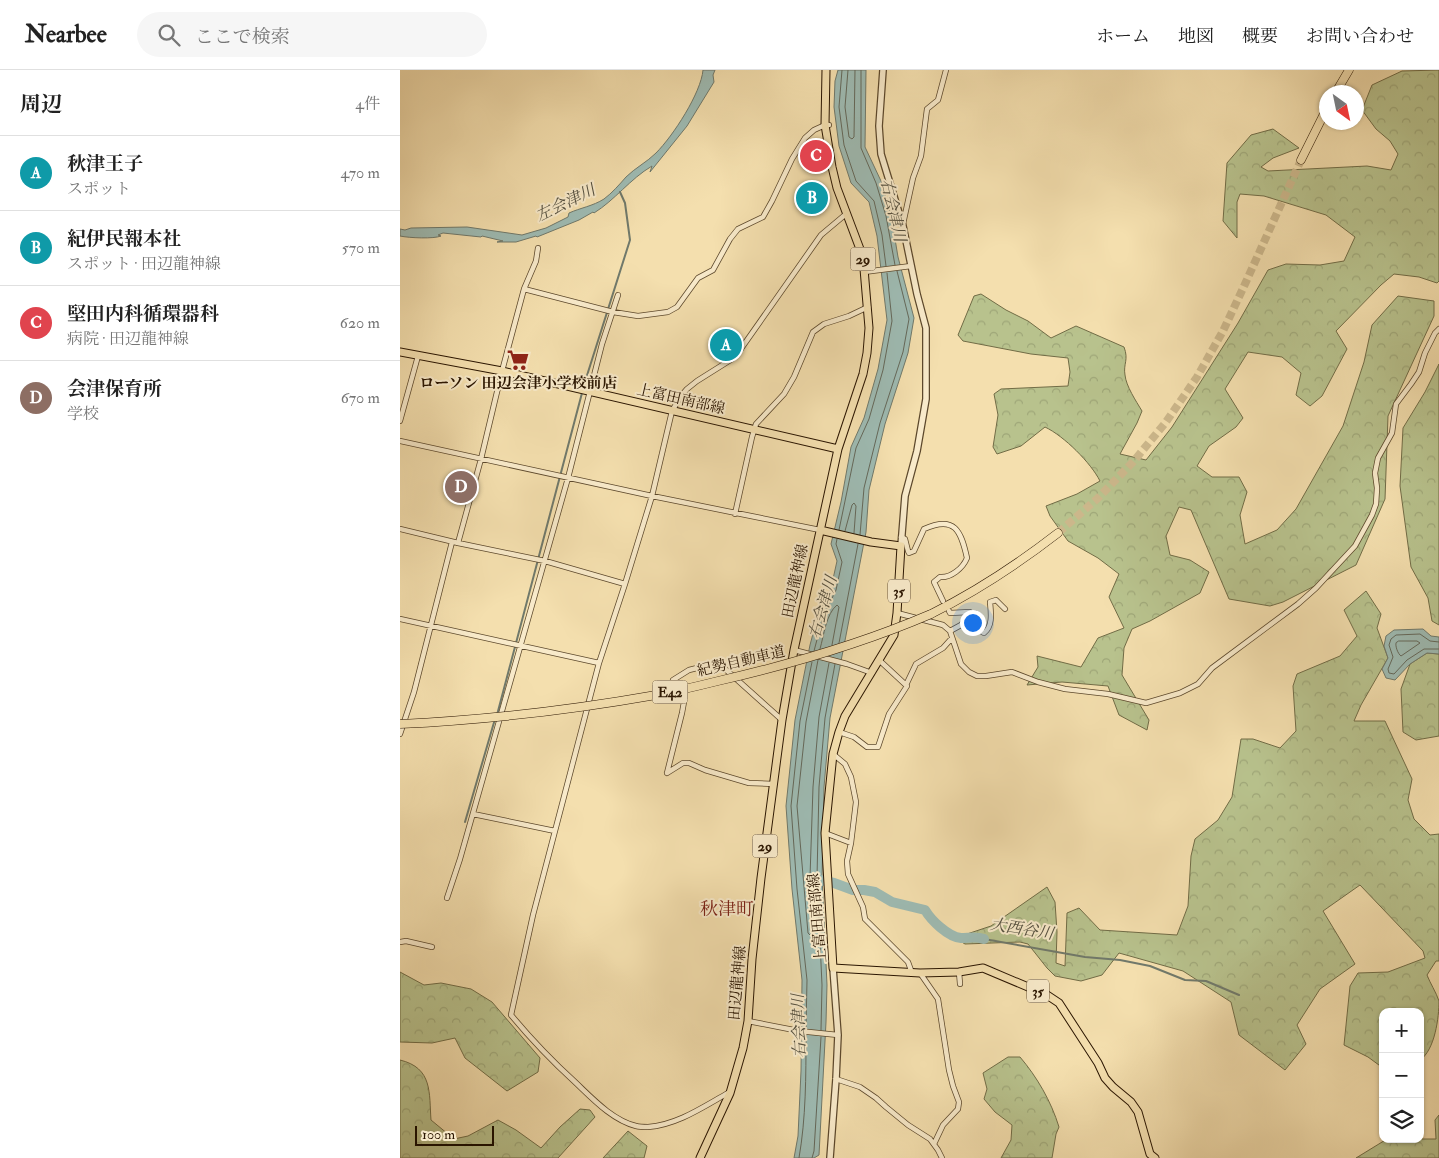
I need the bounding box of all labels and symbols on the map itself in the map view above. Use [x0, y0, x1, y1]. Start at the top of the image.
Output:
north arrow [1319, 85, 1364, 130]
pin: C [800, 137, 832, 175]
water label: 右会津川 [876, 177, 910, 246]
water label: 左会津川 [532, 179, 600, 226]
pin: B [796, 179, 828, 217]
road number: 29 [850, 248, 876, 270]
pin: A [710, 326, 742, 364]
supermarket icon: ローソン 田辺会津小学校前店 [505, 347, 531, 373]
place label: ローソン 田辺会津小学校前店 [419, 374, 617, 393]
street label: 上富田南部線 [635, 380, 727, 419]
pin: D [445, 468, 477, 506]
street label: 田辺龍神線 [778, 542, 813, 620]
water label: 右会津川 [805, 572, 842, 641]
road number: 35 [888, 580, 910, 602]
your location [960, 610, 986, 636]
street label: 紀勢自動車道 [695, 642, 787, 681]
road number: E42 [652, 680, 688, 704]
road number: 29 [752, 834, 778, 858]
street label: 上富田南部線 [804, 872, 831, 964]
district label: 秋津町 [700, 898, 754, 921]
water label: 大西谷川 [989, 914, 1057, 944]
street label: 田辺龍神線 [725, 945, 750, 1021]
road number: 35 [1027, 979, 1049, 1002]
water label: 右会津川 [788, 992, 810, 1058]
scale bar [415, 1123, 494, 1146]

